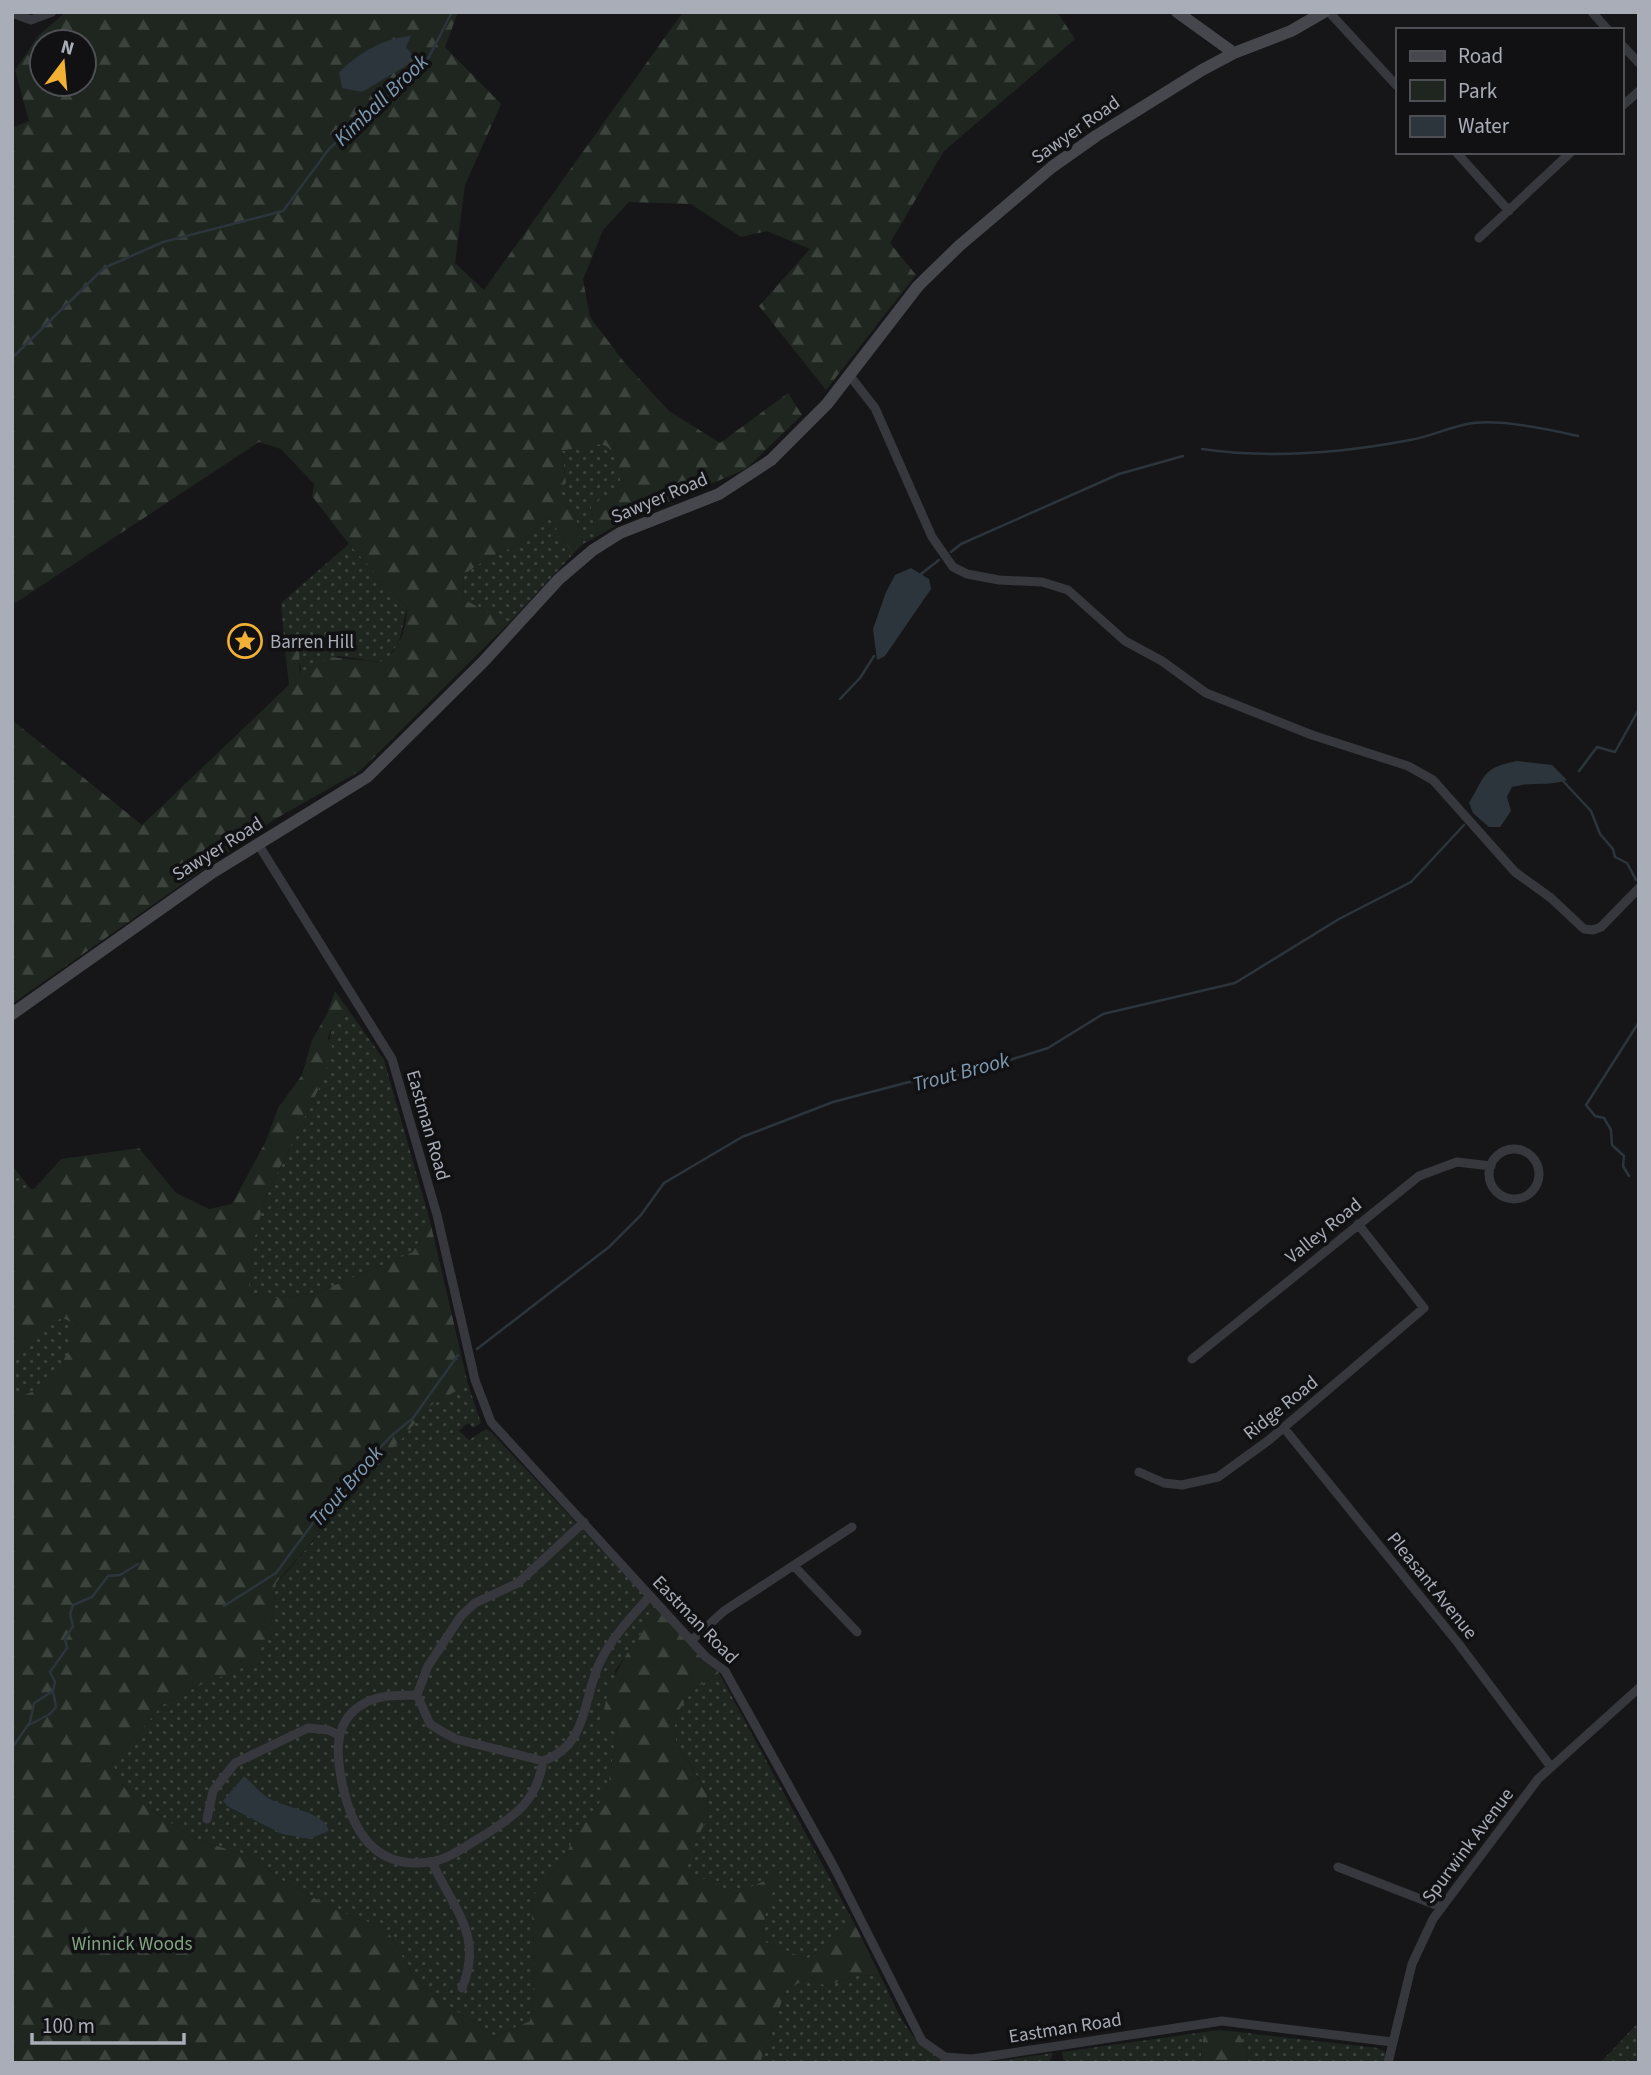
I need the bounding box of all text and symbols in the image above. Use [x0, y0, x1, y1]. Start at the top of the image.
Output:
north arrow [28, 28, 98, 98]
legend [1396, 28, 1623, 154]
text: N [57, 33, 77, 63]
text: Road [1458, 41, 1503, 71]
water label: Kimball Brook [327, 46, 436, 153]
text: Park [1458, 76, 1498, 106]
street label: Sawyer Road [1026, 90, 1126, 171]
text: Water [1458, 111, 1510, 141]
street label: Sawyer Road [607, 466, 712, 531]
place icon: Barren Hill [226, 622, 264, 660]
place label: Barren Hill [270, 629, 354, 656]
street label: Sawyer Road [167, 811, 269, 888]
water label: Trout Brook [909, 1044, 1014, 1099]
street label: Eastman Road [399, 1067, 456, 1184]
street label: Valley Road [1280, 1192, 1368, 1270]
street label: Ridge Road [1238, 1370, 1324, 1447]
water label: Trout Brook [302, 1438, 391, 1533]
street label: Pleasant Avenue [1380, 1527, 1484, 1645]
street label: Eastman Road [646, 1570, 744, 1670]
street label: Spurwink Avenue [1416, 1782, 1521, 1909]
park label: Winnick Woods [72, 1931, 193, 1958]
scale bar [32, 2002, 184, 2046]
street label: Eastman Road [1007, 2006, 1124, 2051]
text: 100 m [42, 2011, 95, 2041]

